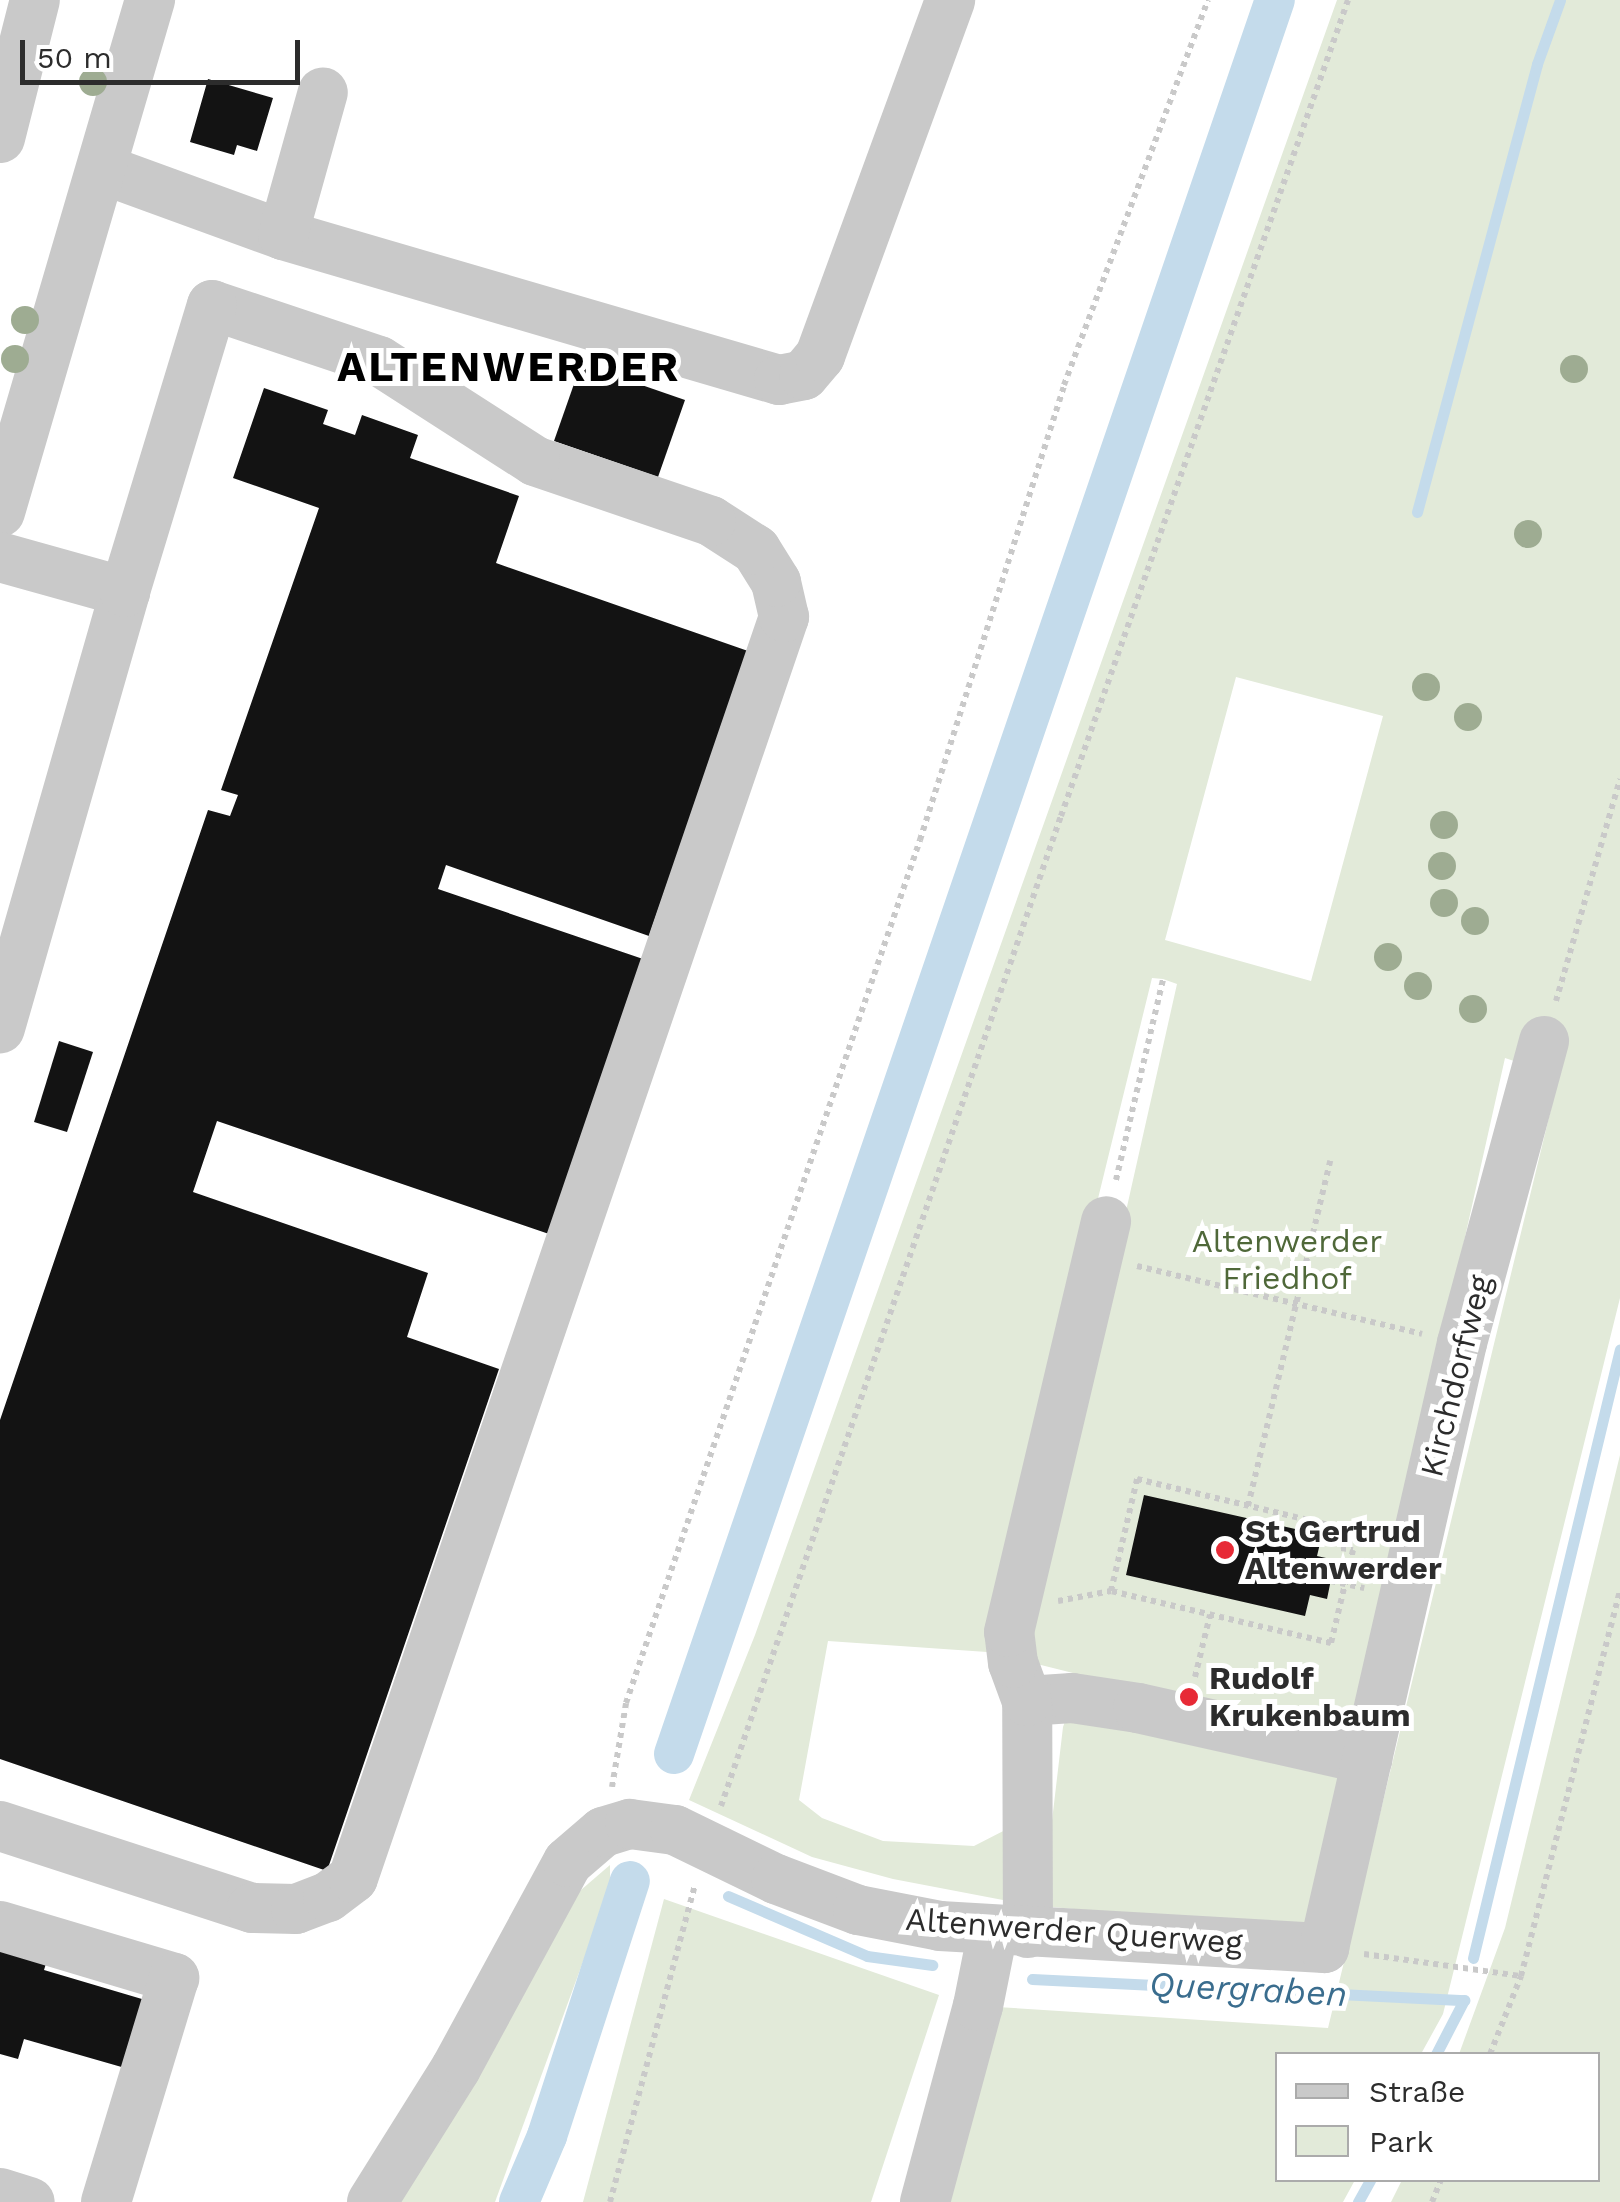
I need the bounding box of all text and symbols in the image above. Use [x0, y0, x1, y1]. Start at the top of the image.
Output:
scale bar [25, 20, 305, 82]
text: 50 m [37, 40, 112, 75]
district label: ALTENWERDER [337, 342, 681, 392]
park label: Altenwerder Friedhof [1192, 1223, 1382, 1298]
street label: Kirchdorfweg [1412, 1271, 1500, 1481]
place label: St. Gertrud Altenwerder [1245, 1513, 1442, 1588]
marker: St. Gertrud Altenwerder [1214, 1539, 1236, 1561]
place label: Rudolf Krukenbaum [1209, 1660, 1411, 1735]
marker: Rudolf Krukenbaum [1178, 1686, 1200, 1708]
street label: Altenwerder Querweg [904, 1900, 1244, 1962]
water label: Quergraben [1148, 1963, 1348, 2015]
legend [1275, 2052, 1600, 2182]
text: Straße [1369, 2074, 1465, 2109]
text: Park [1369, 2124, 1434, 2159]

